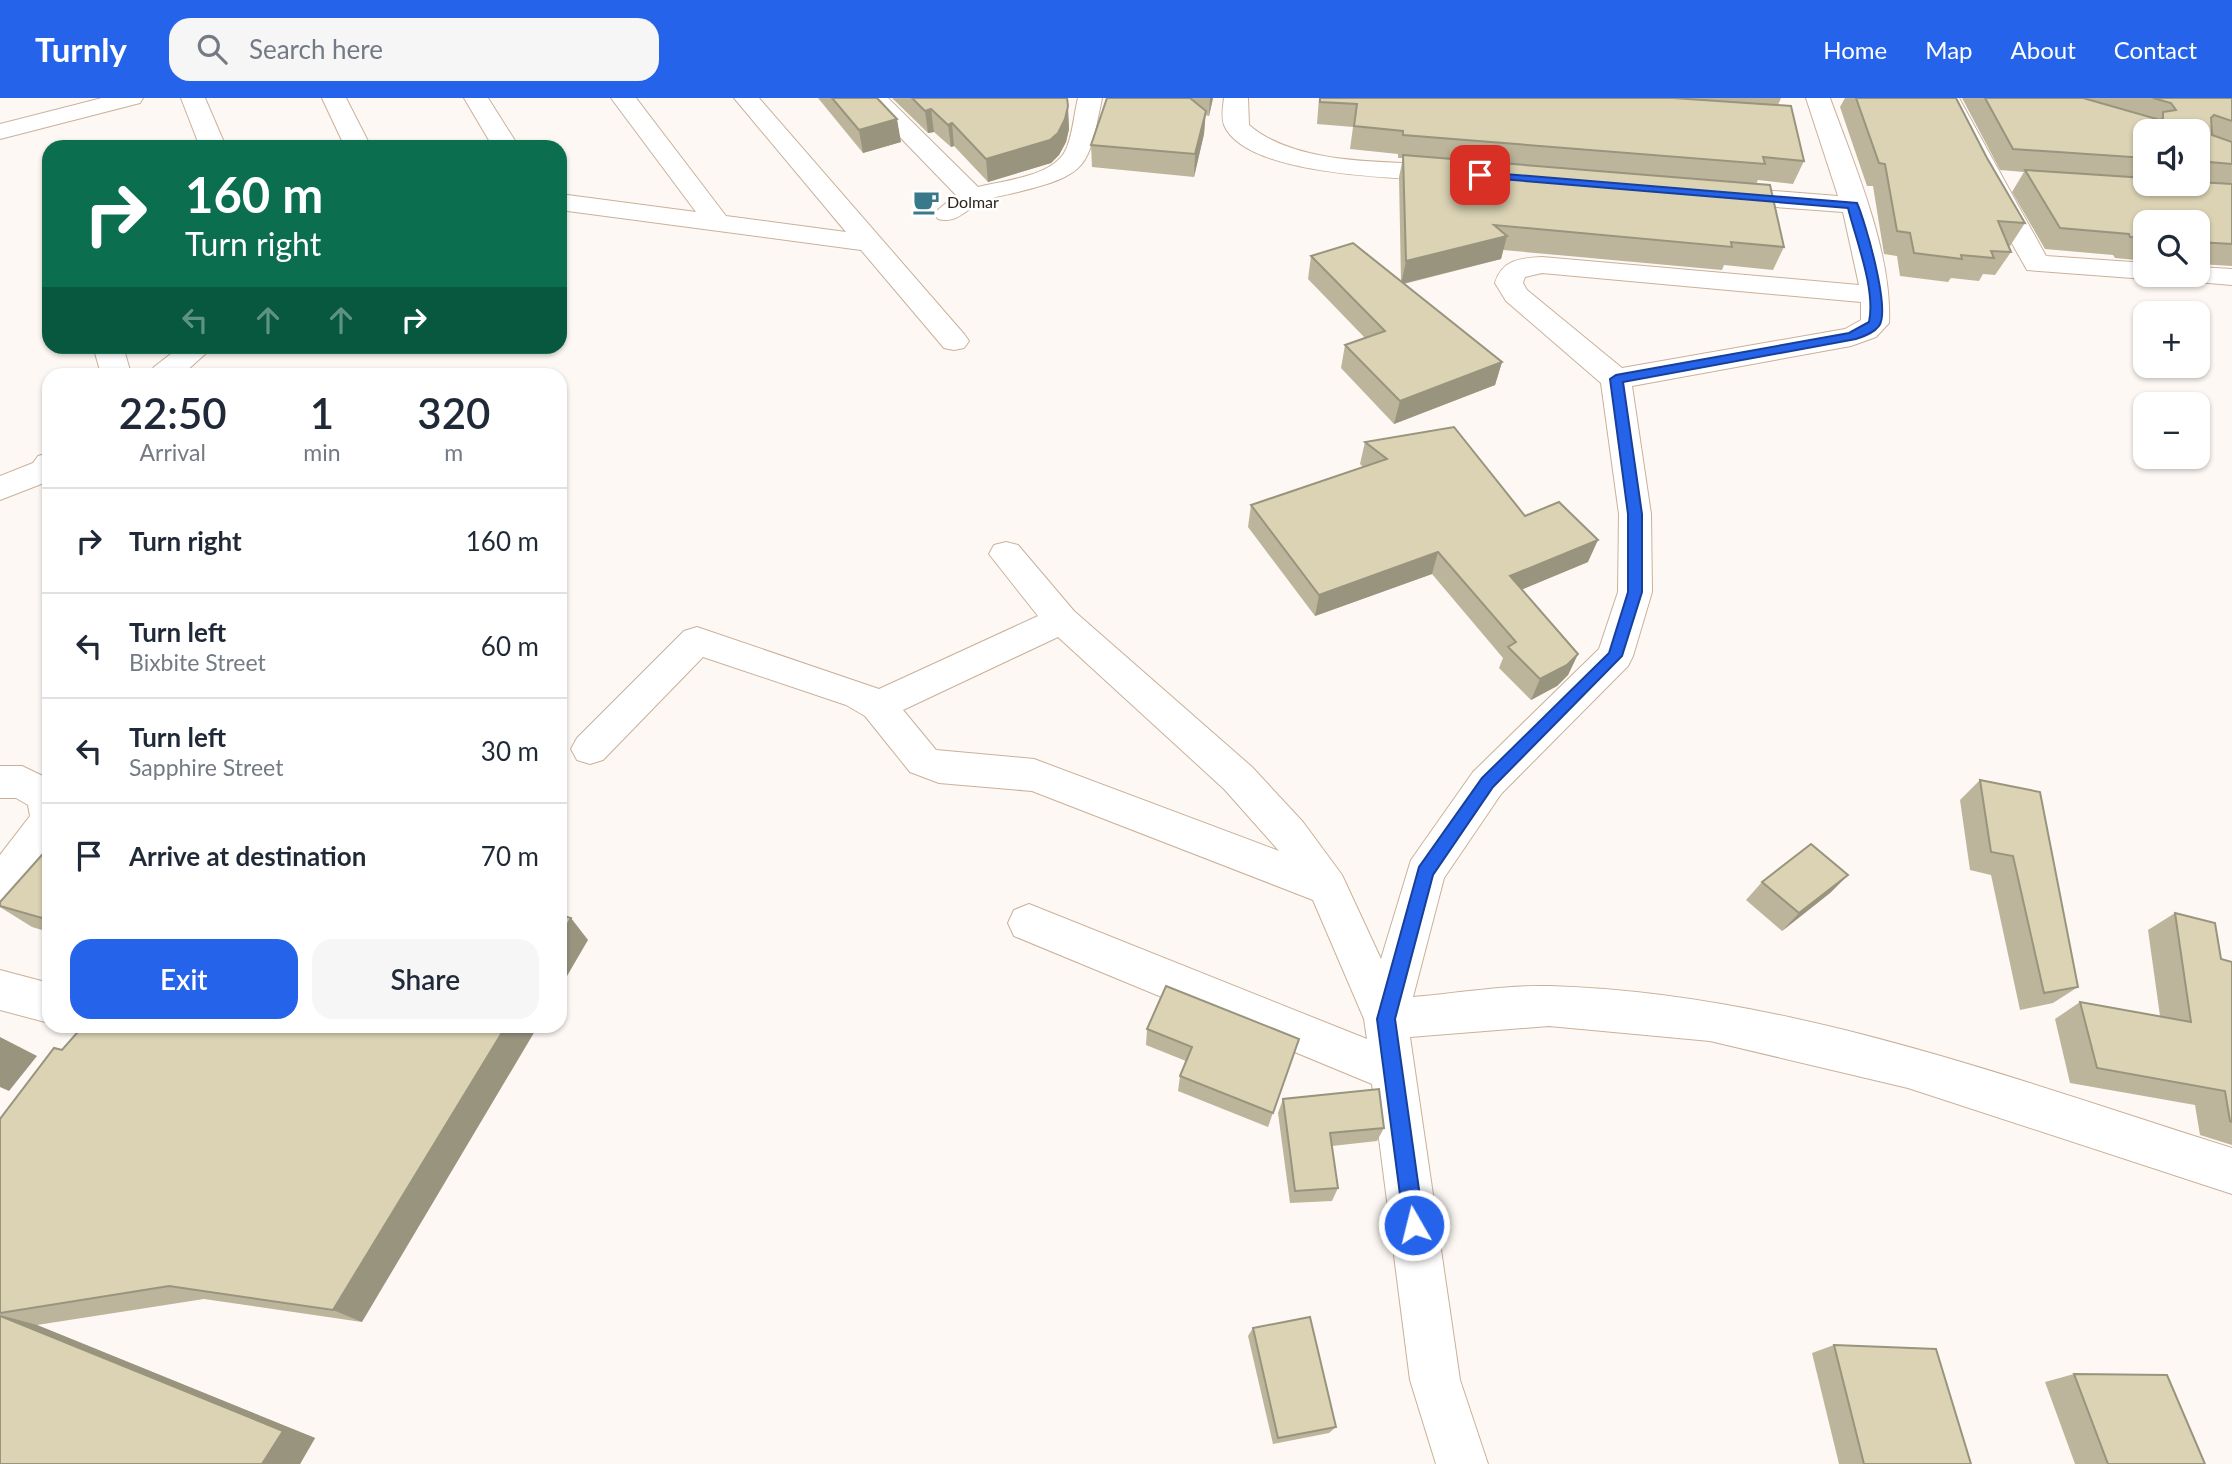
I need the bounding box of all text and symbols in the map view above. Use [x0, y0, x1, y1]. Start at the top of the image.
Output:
search box [169, 18, 659, 81]
text: Turnly [35, 29, 127, 69]
icon: search [193, 30, 231, 68]
text: Search here [249, 33, 383, 65]
text: Home [1823, 35, 1887, 64]
text: Map [1925, 35, 1973, 64]
text: About [2011, 35, 2076, 64]
text: Contact [2114, 35, 2197, 64]
map controls [2133, 119, 2210, 469]
button: sound [2133, 119, 2210, 196]
pin [1450, 145, 1510, 205]
icon: arrive [1461, 156, 1499, 194]
text: 160 m [185, 165, 323, 223]
icon: right [70, 168, 161, 259]
cafe icon: Dolmar [911, 187, 941, 217]
place label: Dolmar [947, 192, 999, 211]
button: search [2133, 210, 2210, 287]
text: Turn right [185, 224, 321, 263]
icon: left [176, 301, 214, 339]
icon: ahead [249, 301, 287, 339]
icon: ahead [322, 301, 360, 339]
icon: right [395, 301, 433, 339]
button: + [2133, 301, 2210, 378]
text: 22:50 [119, 388, 227, 438]
text: 1 [310, 388, 334, 438]
text: 320 [417, 388, 490, 438]
button: − [2133, 392, 2210, 469]
text: Arrival [140, 438, 206, 466]
text: min [303, 438, 341, 466]
text: m [444, 438, 463, 466]
icon: right [70, 522, 108, 560]
text: Turn right [129, 525, 242, 557]
text: 160 m [466, 525, 539, 557]
text: Turn left [129, 616, 226, 648]
icon: left [70, 627, 108, 665]
text: 60 m [481, 630, 539, 662]
text: Bixbite Street [129, 648, 266, 676]
text: Turn left [129, 721, 226, 753]
icon: left [70, 732, 108, 770]
text: 30 m [481, 735, 539, 767]
text: Sapphire Street [129, 753, 283, 781]
icon: arrive [70, 837, 108, 875]
text: Arrive at destination [129, 840, 366, 872]
text: 70 m [481, 840, 539, 872]
button: Exit [70, 939, 298, 1019]
button: Share [312, 939, 539, 1019]
position arrow [1377, 1188, 1451, 1262]

